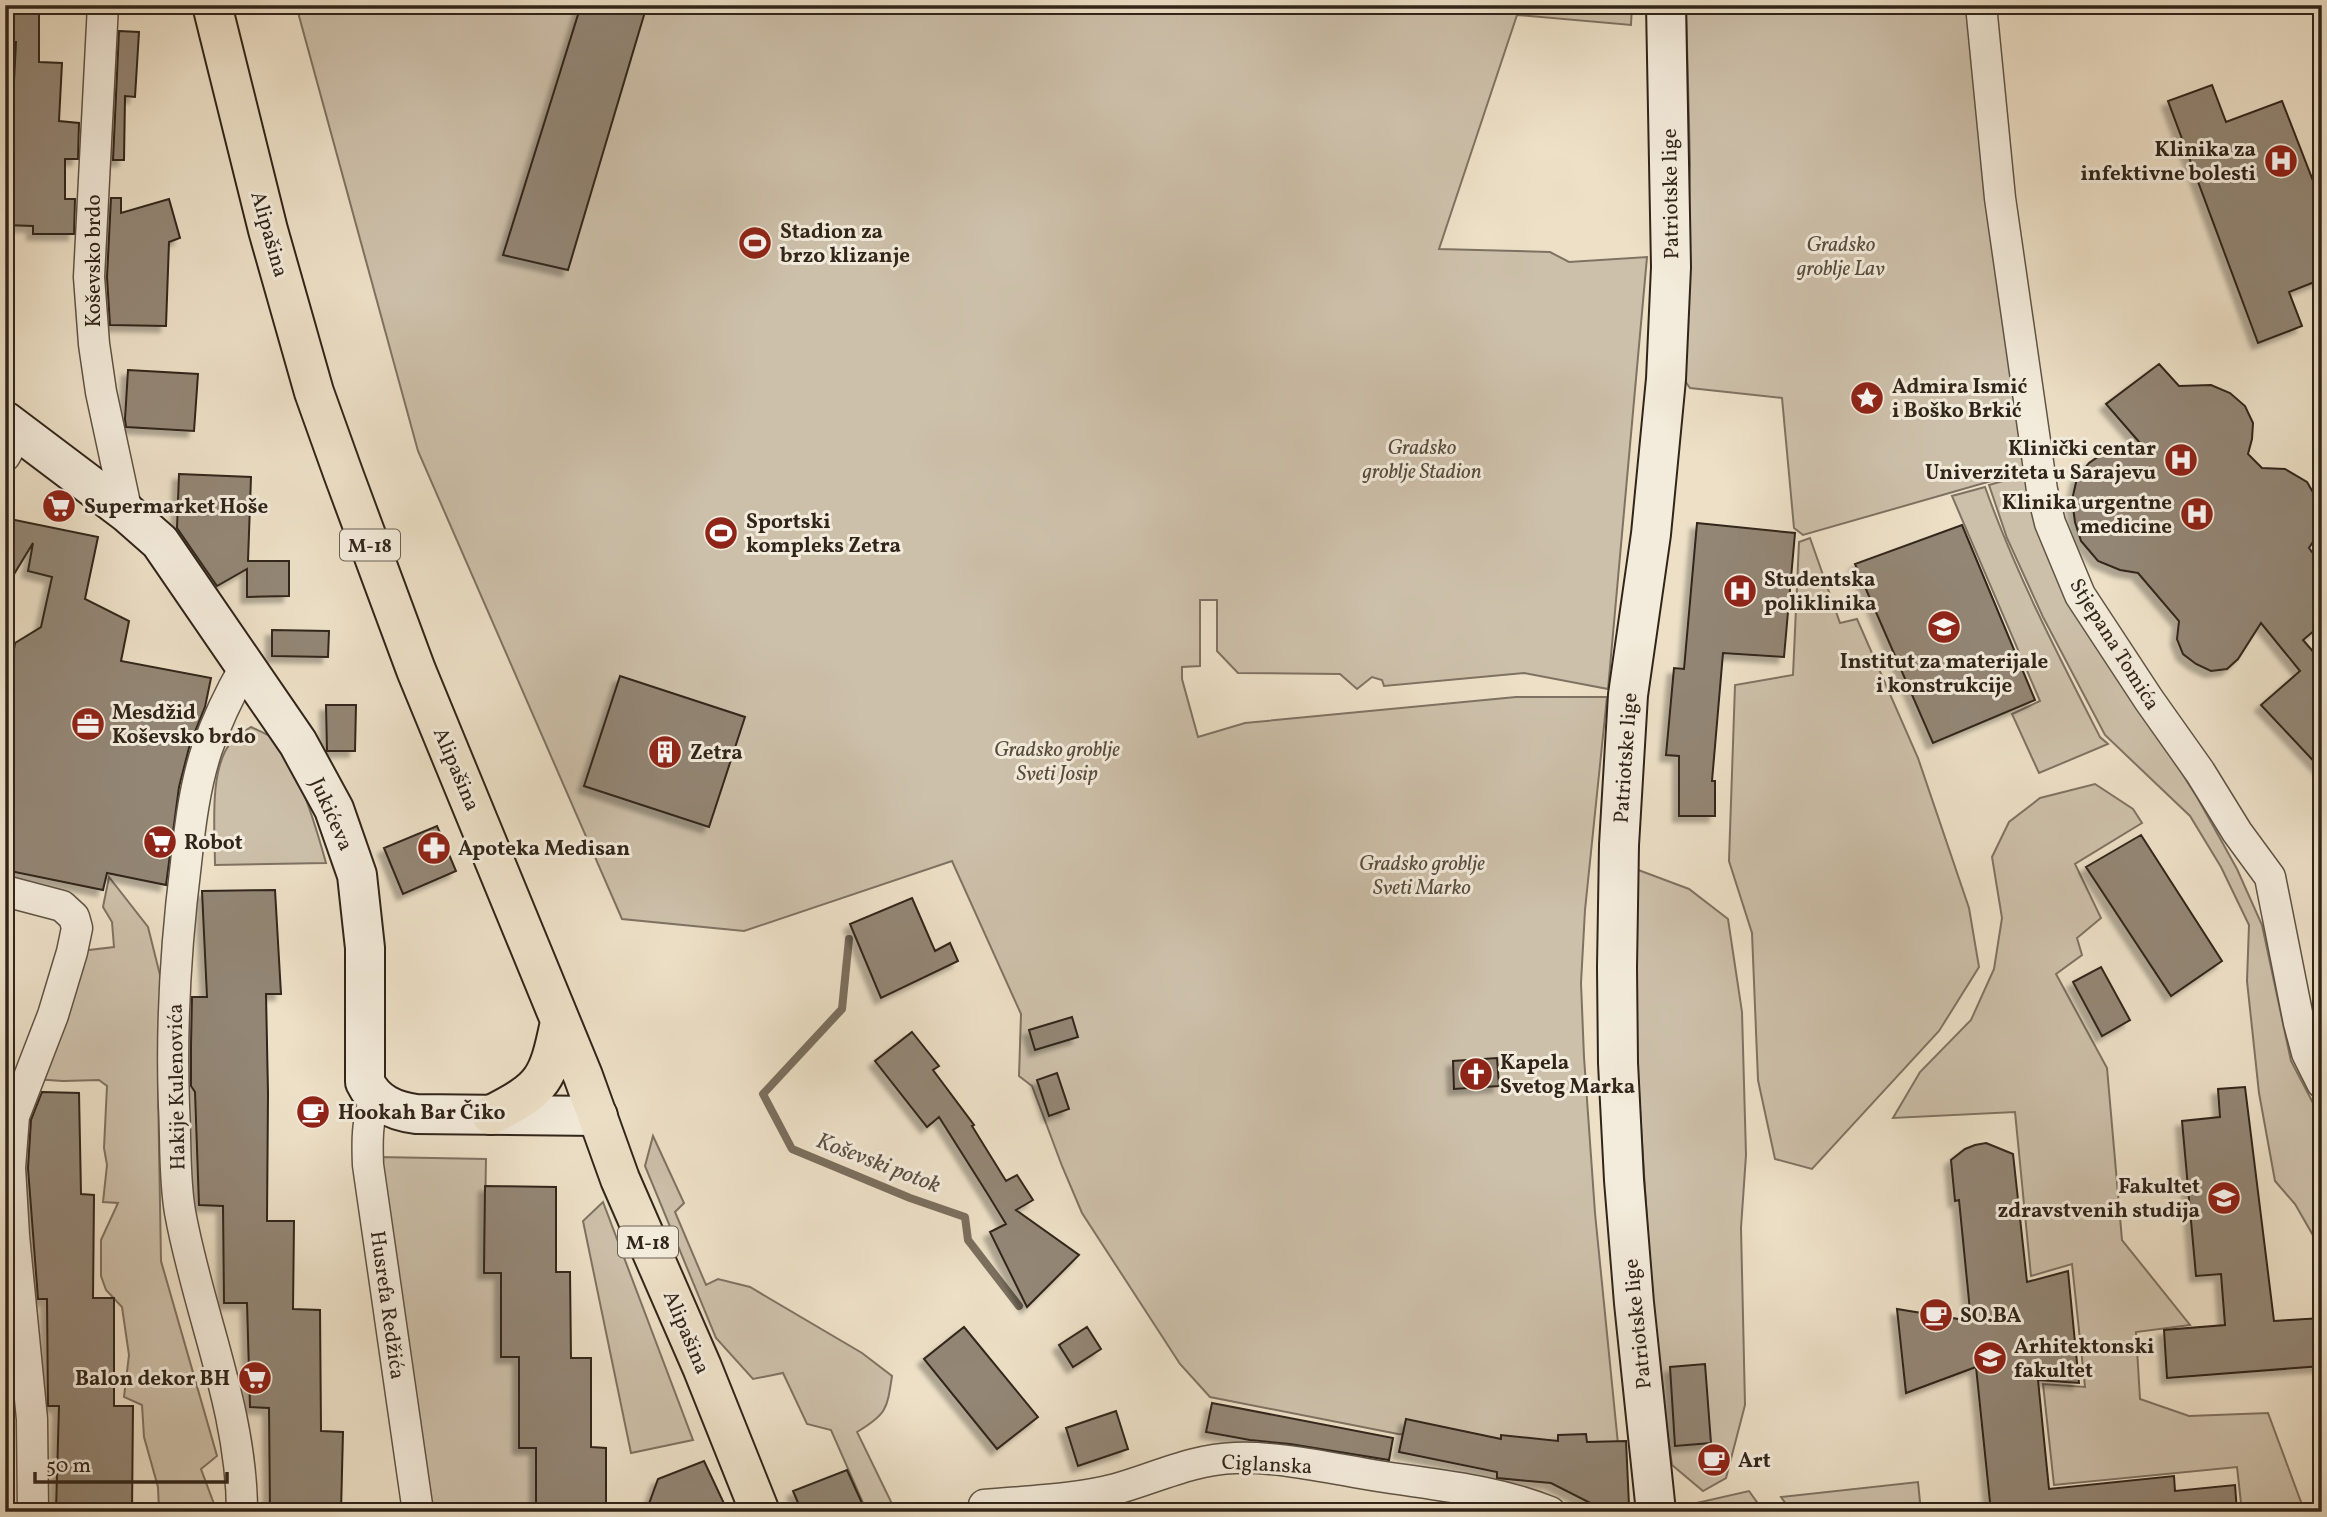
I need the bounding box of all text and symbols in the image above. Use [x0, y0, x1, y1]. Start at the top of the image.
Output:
street label: Patriotske lige [1656, 128, 1687, 260]
place label: Klinika za infektivne bolesti [2080, 136, 2256, 189]
hospital icon: Klinika za infektivne bolesti [2262, 142, 2300, 180]
street label: Alipašina [242, 188, 295, 281]
street label: Koševsko brdo [80, 194, 109, 328]
place label: Stadion za brzo klizanje [780, 218, 910, 271]
sports icon: Stadion za brzo klizanje [736, 224, 774, 262]
park label: Gradsko groblje Lav [1796, 231, 1885, 284]
place label: Admira Ismić i Boško Brkić [1892, 373, 2027, 426]
place icon: Admira Ismić i Boško Brkić [1848, 379, 1886, 417]
park label: Gradsko groblje Stadion [1361, 434, 1482, 487]
place label: Klinički centar Univerziteta u Sarajevu [1925, 435, 2156, 488]
hospital icon: Klinički centar Univerziteta u Sarajevu [2162, 441, 2200, 479]
supermarket icon: Supermarket Hoše [40, 487, 78, 525]
place label: Klinika urgentne medicine [2002, 489, 2172, 542]
place label: Supermarket Hoše [84, 493, 268, 522]
hospital icon: Klinika urgentne medicine [2178, 495, 2216, 533]
place label: Sportski kompleks Zetra [746, 508, 901, 561]
sports icon: Sportski kompleks Zetra [702, 514, 740, 552]
road number: M-18 [340, 530, 400, 560]
place label: Studentska poliklinika [1764, 566, 1876, 619]
hospital icon: Studentska poliklinika [1721, 572, 1759, 610]
street label: Stjepana Tomića [2062, 573, 2166, 716]
school or university icon: Institut za materijale i konstrukcije [1925, 608, 1963, 646]
place label: Institut za materijale i konstrukcije [1840, 648, 2048, 701]
street label: Patriotske lige [1607, 692, 1646, 824]
place label: Mesdžid Koševsko brdo [112, 699, 256, 752]
office icon: Mesdžid Koševsko brdo [69, 705, 107, 743]
street label: Alipašina [425, 723, 486, 816]
building icon: Zetra [646, 733, 684, 771]
park label: Gradsko groblje Sveti Josip [994, 736, 1120, 789]
place label: Zetra [690, 739, 743, 768]
street label: Jukićeva [302, 773, 360, 856]
supermarket icon: Robot [141, 823, 179, 861]
place label: Robot [184, 829, 243, 858]
pharmacy icon: Apoteka Medisan [415, 829, 453, 867]
place label: Apoteka Medisan [458, 835, 630, 864]
park label: Gradsko groblje Sveti Marko [1359, 850, 1485, 903]
street label: Hakije Kulenovića [162, 1003, 193, 1171]
place label: Kapela Svetog Marka [1500, 1049, 1635, 1102]
church icon: Kapela Svetog Marka [1457, 1055, 1495, 1093]
cafe icon: Hookah Bar Čiko [294, 1093, 332, 1131]
place label: Hookah Bar Čiko [338, 1099, 505, 1128]
water label: Koševski potok [812, 1126, 945, 1202]
place label: Fakultet zdravstvenih studija [1998, 1173, 2200, 1226]
school or university icon: Fakultet zdravstvenih studija [2205, 1179, 2243, 1217]
road number: M-18 [618, 1226, 678, 1258]
street label: Husrefa Redžića [362, 1229, 411, 1381]
street label: Patriotske lige [1617, 1257, 1660, 1390]
street label: Alipašina [655, 1286, 716, 1379]
cafe icon: SO.BA [1917, 1296, 1955, 1334]
place label: SO.BA [1960, 1302, 2022, 1331]
place label: Arhitektonski fakultet [2014, 1333, 2155, 1386]
school or university icon: Arhitektonski fakultet [1971, 1339, 2009, 1377]
supermarket icon: Balon dekor BH [236, 1359, 274, 1397]
place label: Balon dekor BH [75, 1365, 230, 1394]
scale bar [35, 1440, 228, 1484]
cafe icon: Art [1695, 1441, 1733, 1479]
place label: Art [1738, 1447, 1771, 1476]
street label: Ciglanska [1221, 1449, 1313, 1482]
text: 50 m [46, 1452, 91, 1481]

